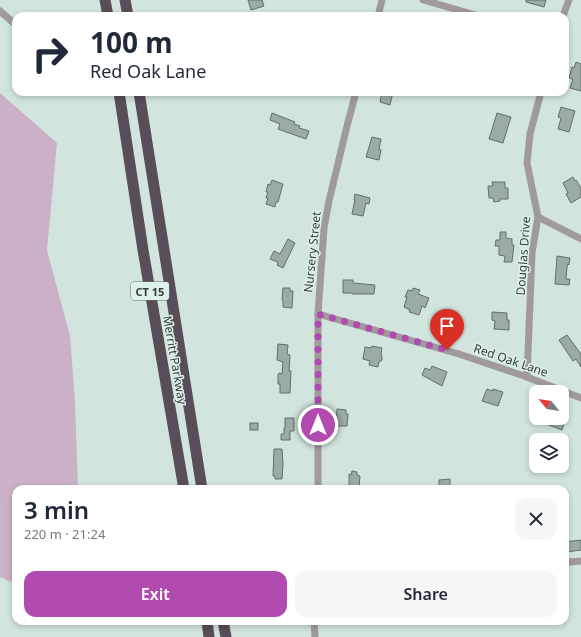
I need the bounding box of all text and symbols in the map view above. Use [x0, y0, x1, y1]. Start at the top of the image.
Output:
text: 100 m [90, 23, 173, 61]
icon: right [24, 28, 76, 80]
text: Red Oak Lane [90, 59, 206, 83]
street label: Nursery Street [299, 210, 325, 294]
street label: Douglas Drive [512, 216, 534, 296]
road number: CT 15 [131, 282, 169, 300]
pin [430, 309, 464, 350]
street label: Merritt Parkway [159, 314, 191, 407]
icon: arrive [436, 315, 458, 337]
street label: Red Oak Lane [472, 339, 551, 381]
north arrow [529, 385, 569, 425]
map controls [529, 385, 569, 473]
position arrow [297, 404, 339, 446]
button: layers [529, 433, 569, 473]
text: 3 min [24, 493, 89, 526]
button: close [515, 498, 557, 540]
text: 220 m · 21:24 [24, 525, 105, 543]
button: Exit [24, 571, 287, 617]
button: Share [295, 571, 557, 617]

